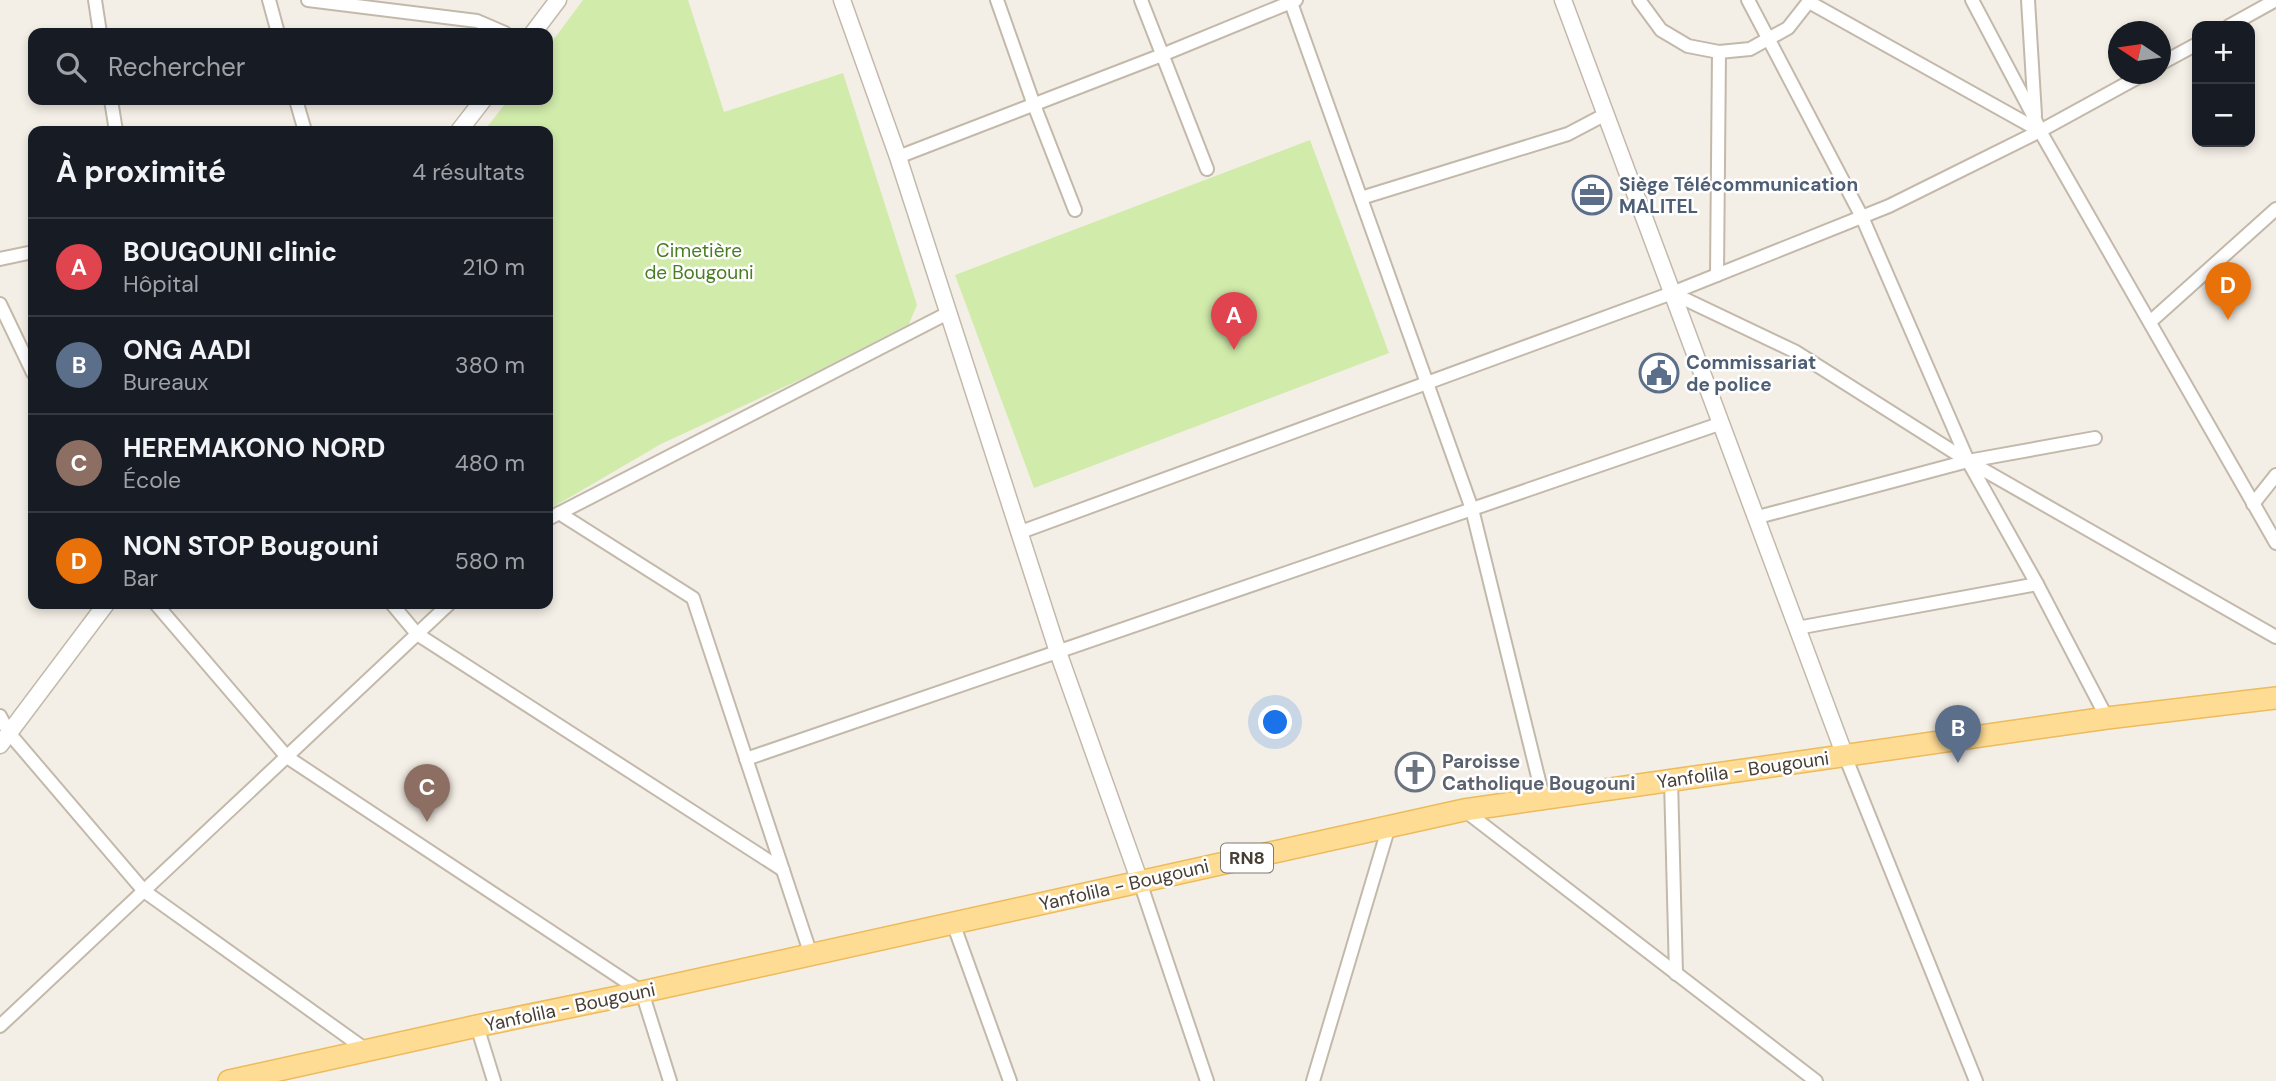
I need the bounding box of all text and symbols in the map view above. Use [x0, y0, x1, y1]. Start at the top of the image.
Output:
north arrow [2108, 21, 2171, 84]
map controls [2192, 21, 2255, 147]
button: + [2192, 21, 2255, 84]
search box [28, 28, 553, 105]
icon: search [52, 48, 90, 86]
text: Rechercher [108, 50, 245, 84]
button: − [2192, 84, 2255, 147]
text: À proximité [56, 152, 226, 191]
text: 4 résultats [412, 157, 525, 187]
place label: Siège Télécommunication MALITEL [1619, 172, 1858, 219]
office icon: Siège Télécommunication MALITEL [1571, 174, 1613, 216]
text: BOUGOUNI clinic [123, 235, 337, 269]
park label: Cimetière de Bougouni [644, 238, 754, 285]
text: A [71, 252, 87, 282]
text: 210 m [462, 252, 525, 282]
pin: D [2205, 262, 2251, 320]
text: Hôpital [123, 269, 199, 299]
pin: A [1211, 292, 1257, 350]
text: ONG AADI [123, 333, 251, 367]
text: B [72, 350, 86, 380]
text: 380 m [455, 350, 525, 380]
place label: Commissariat de police [1686, 350, 1816, 397]
public building icon: Commissariat de police [1638, 352, 1680, 394]
text: Bureaux [123, 367, 208, 397]
text: HEREMAKONO NORD [123, 431, 385, 465]
text: C [71, 448, 87, 478]
text: 480 m [455, 448, 525, 478]
text: École [123, 465, 181, 495]
text: NON STOP Bougouni [123, 529, 379, 563]
text: D [71, 546, 87, 576]
text: 580 m [455, 546, 525, 576]
text: Bar [123, 563, 158, 593]
your location [1258, 705, 1292, 739]
pin: B [1935, 705, 1981, 763]
street label: Yanfolila - Bougouni [1655, 746, 1831, 794]
place label: Paroisse Catholique Bougouni [1442, 749, 1636, 796]
church icon: Paroisse Catholique Bougouni [1394, 751, 1436, 793]
pin: C [404, 764, 450, 822]
road number: RN8 [1221, 844, 1273, 872]
street label: Yanfolila - Bougouni [1037, 853, 1211, 917]
street label: Yanfolila - Bougouni [483, 977, 657, 1037]

